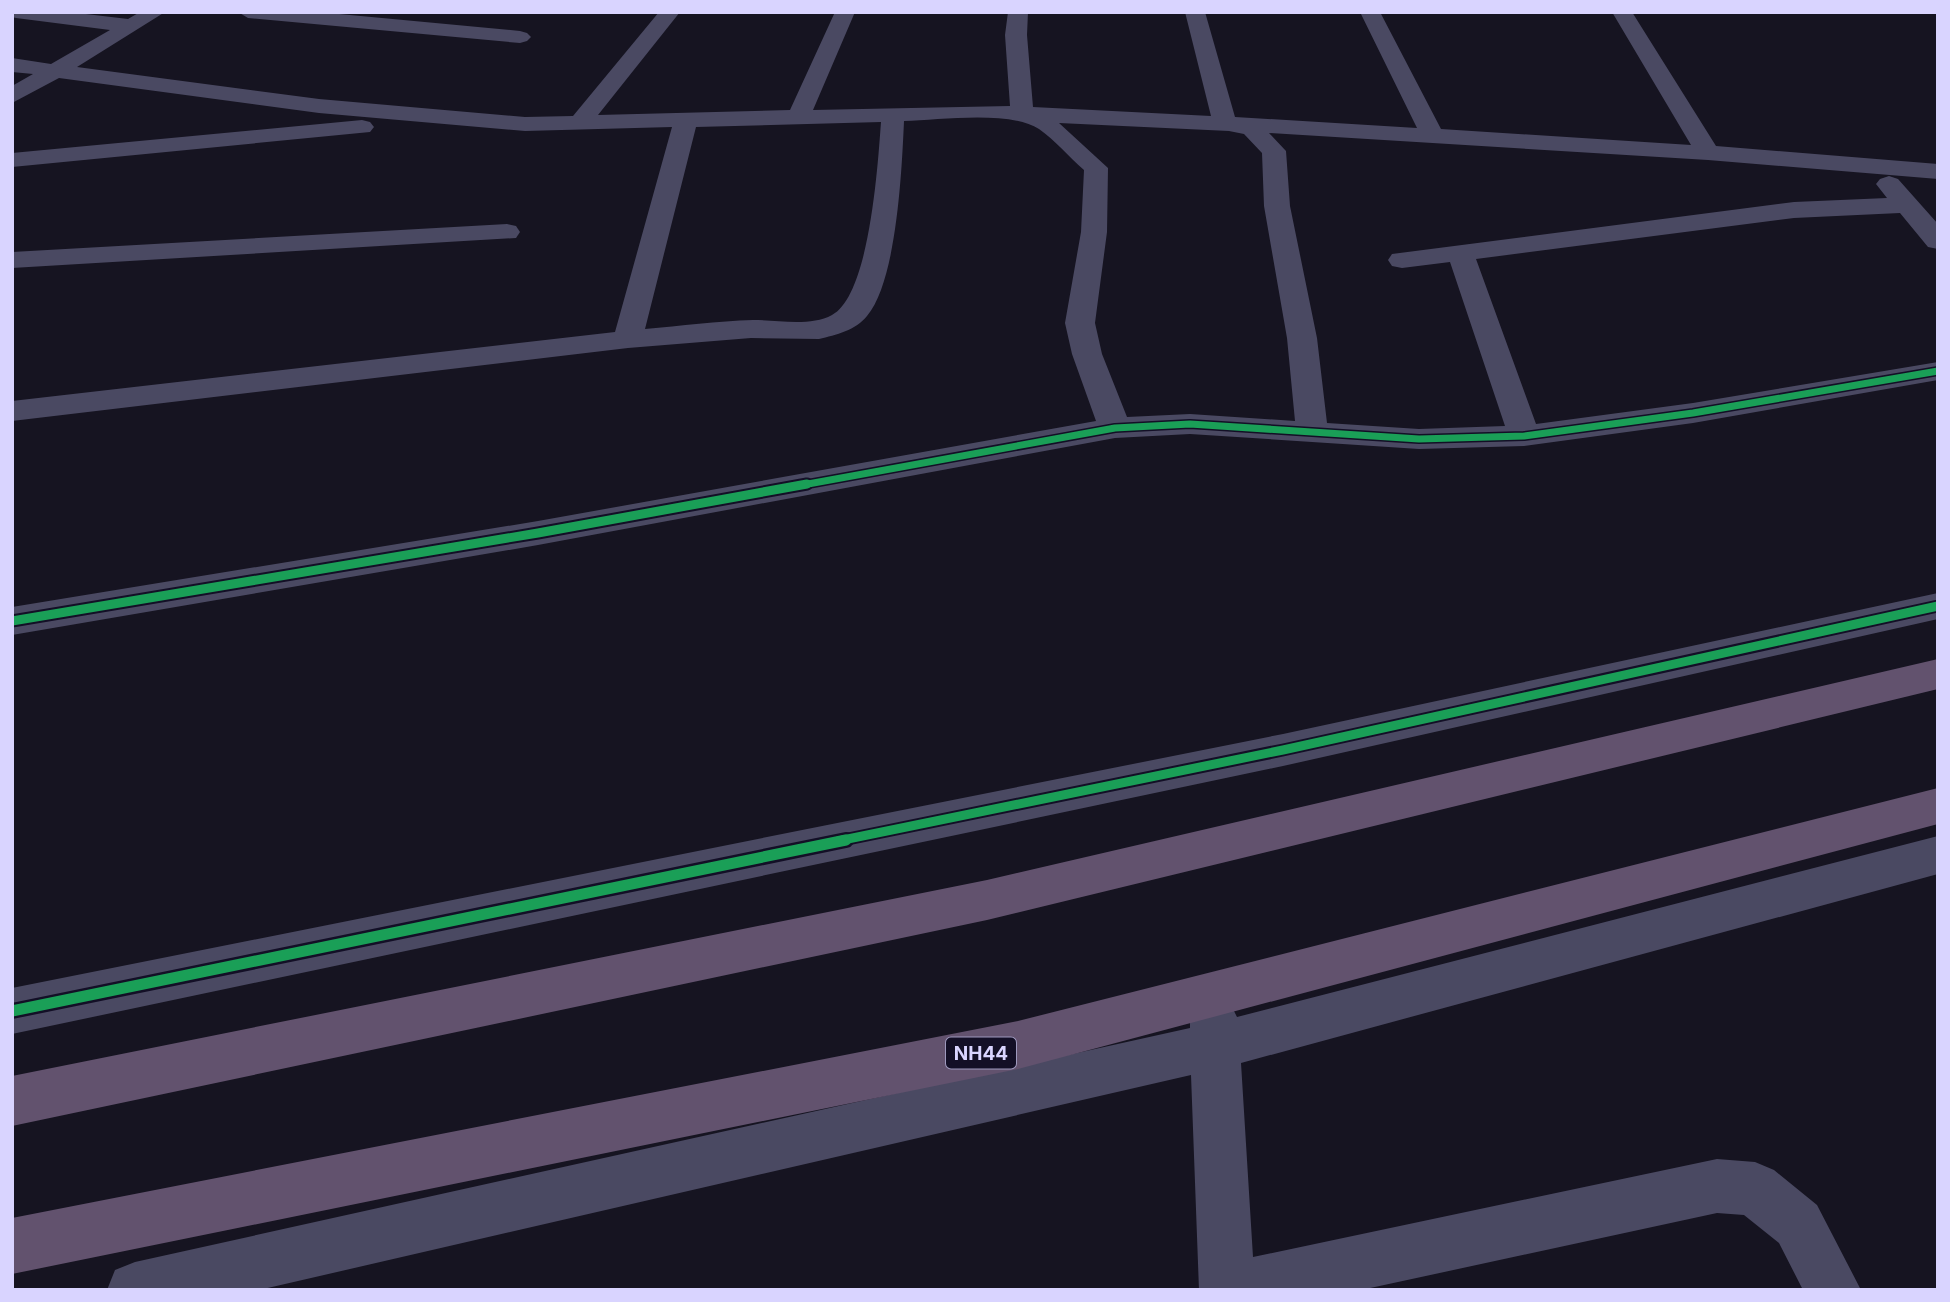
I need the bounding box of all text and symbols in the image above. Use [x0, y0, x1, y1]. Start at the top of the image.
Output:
road number: NH44 [946, 1037, 1016, 1068]

